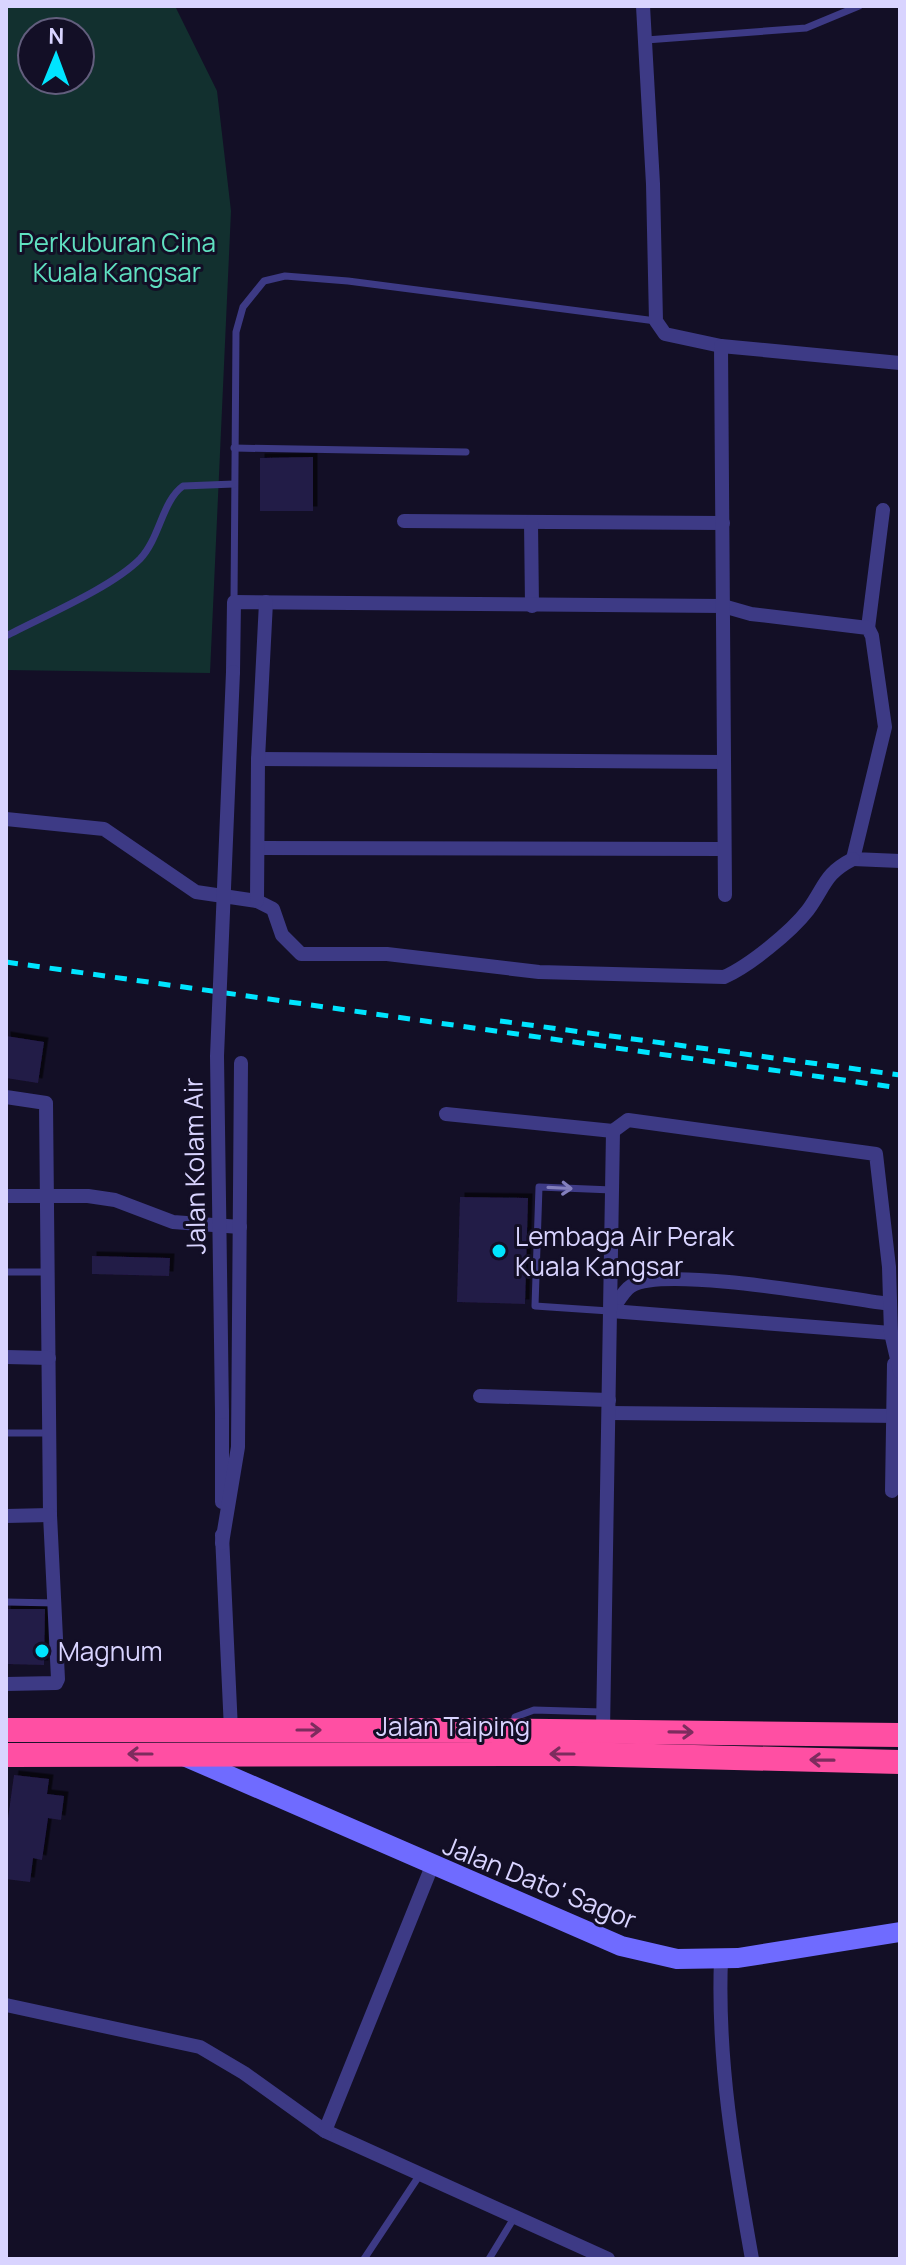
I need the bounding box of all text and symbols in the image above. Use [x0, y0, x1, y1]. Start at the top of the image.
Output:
north arrow [16, 16, 96, 96]
text: N [48, 21, 65, 51]
park label: Perkuburan Cina Kuala Kangsar [18, 224, 216, 290]
street label: Jalan Kolam Air [174, 1077, 214, 1255]
one-way arrow [546, 1180, 573, 1195]
place label: Lembaga Air Perak Kuala Kangsar [515, 1218, 735, 1284]
marker: Lembaga Air Perak Kuala Kangsar [490, 1242, 508, 1260]
place label: Magnum [58, 1633, 163, 1669]
marker: Magnum [33, 1642, 51, 1660]
street label: Jalan Taiping [376, 1708, 530, 1744]
one-way arrow [295, 1722, 322, 1738]
one-way arrow [667, 1724, 694, 1740]
one-way arrow [127, 1746, 154, 1762]
one-way arrow [549, 1746, 576, 1762]
one-way arrow [809, 1753, 836, 1768]
street label: Jalan Dato' Sagor [438, 1827, 642, 1937]

